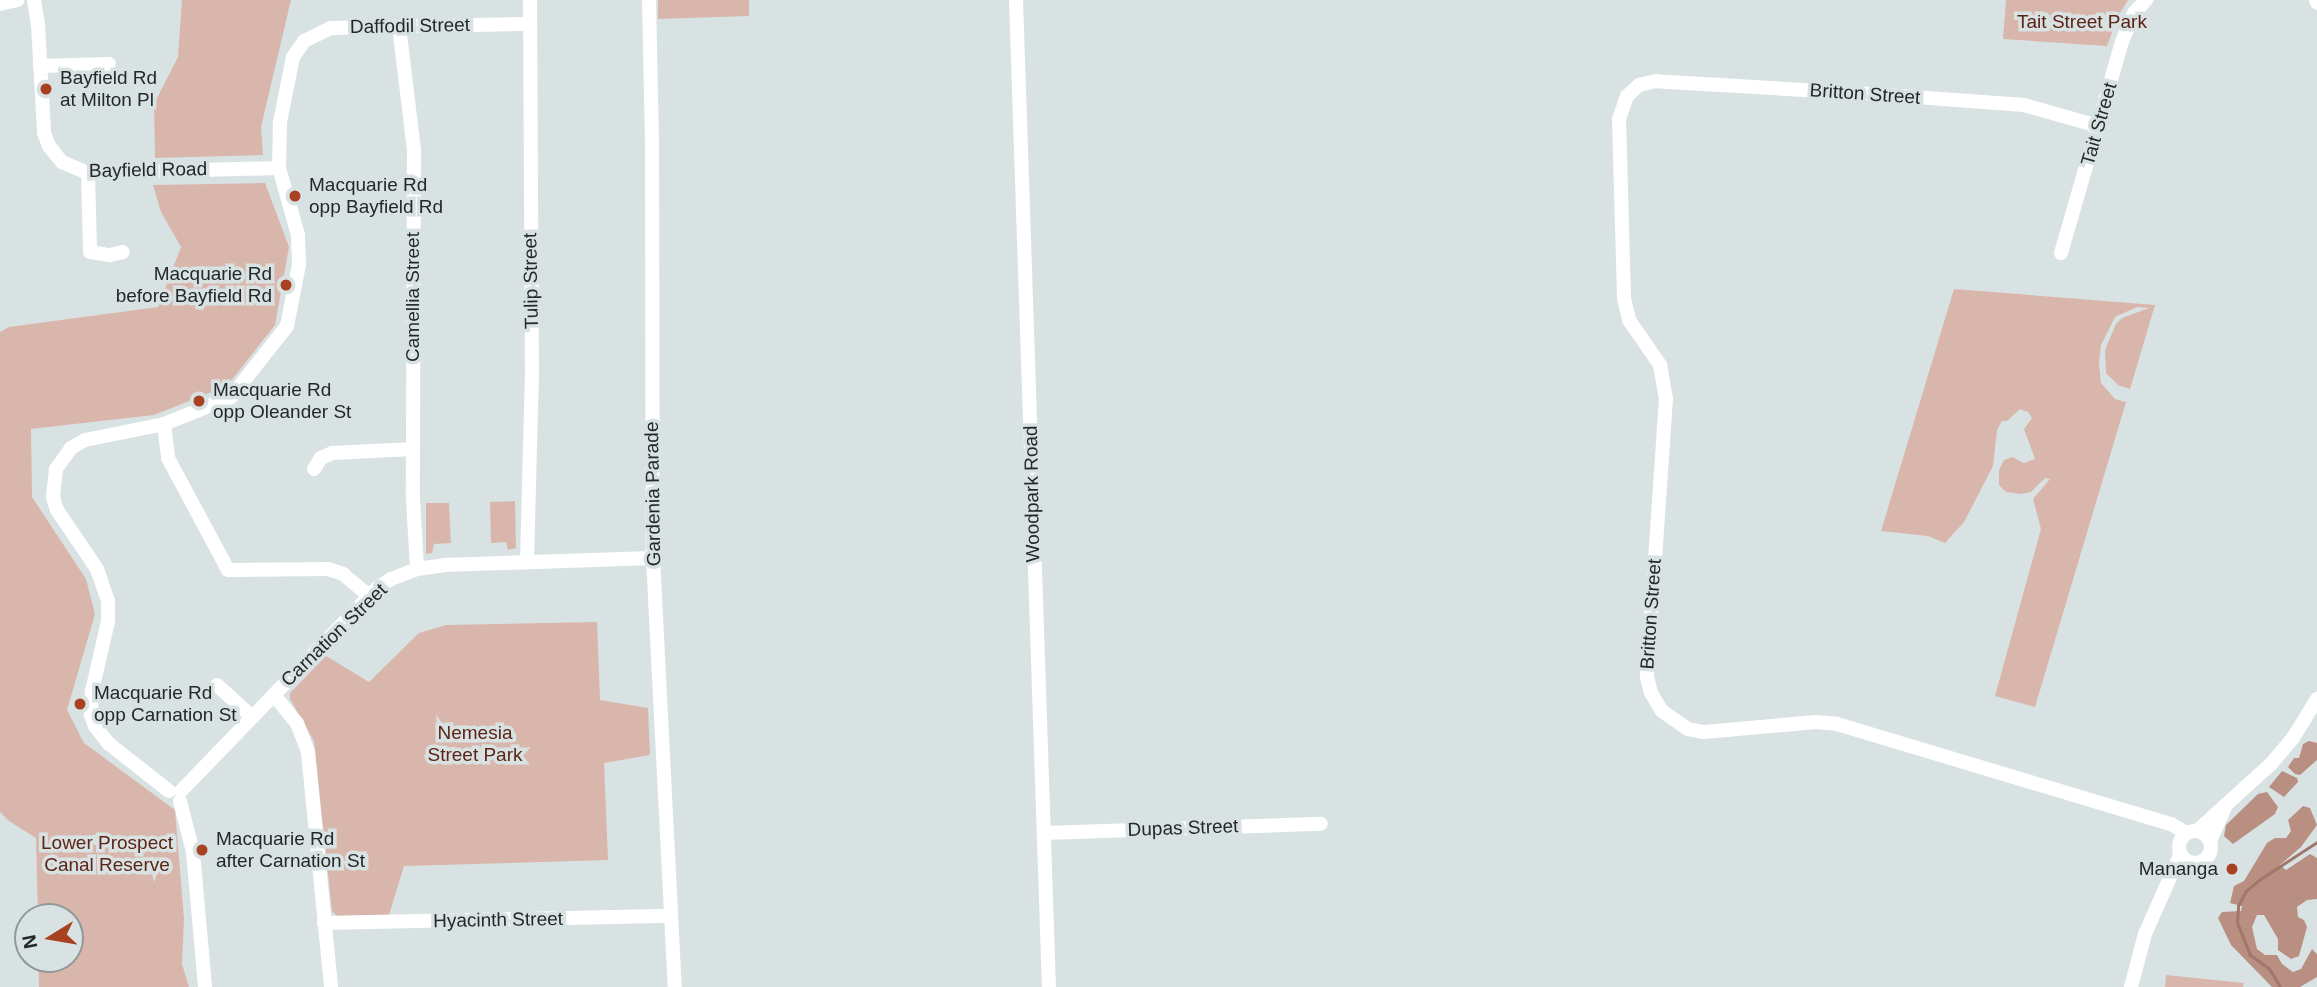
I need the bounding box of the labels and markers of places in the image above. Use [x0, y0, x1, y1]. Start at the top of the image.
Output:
place label: Bayfield Rd at Milton Pl [60, 67, 157, 111]
marker: Bayfield Rd at Milton Pl [38, 81, 54, 97]
place label: Macquarie Rd opp Bayfield Rd [309, 174, 443, 218]
marker: Macquarie Rd opp Bayfield Rd [287, 188, 303, 204]
place label: Macquarie Rd before Bayfield Rd [116, 263, 272, 307]
marker: Macquarie Rd before Bayfield Rd [278, 277, 294, 293]
place label: Macquarie Rd opp Oleander St [213, 379, 351, 423]
marker: Macquarie Rd opp Oleander St [191, 393, 207, 409]
place label: Macquarie Rd opp Carnation St [94, 682, 237, 726]
marker: Macquarie Rd opp Carnation St [72, 696, 88, 712]
place label: Macquarie Rd after Carnation St [216, 828, 365, 872]
marker: Macquarie Rd after Carnation St [194, 842, 210, 858]
place label: Mananga [2139, 858, 2218, 880]
marker: Mananga [2224, 861, 2240, 877]

